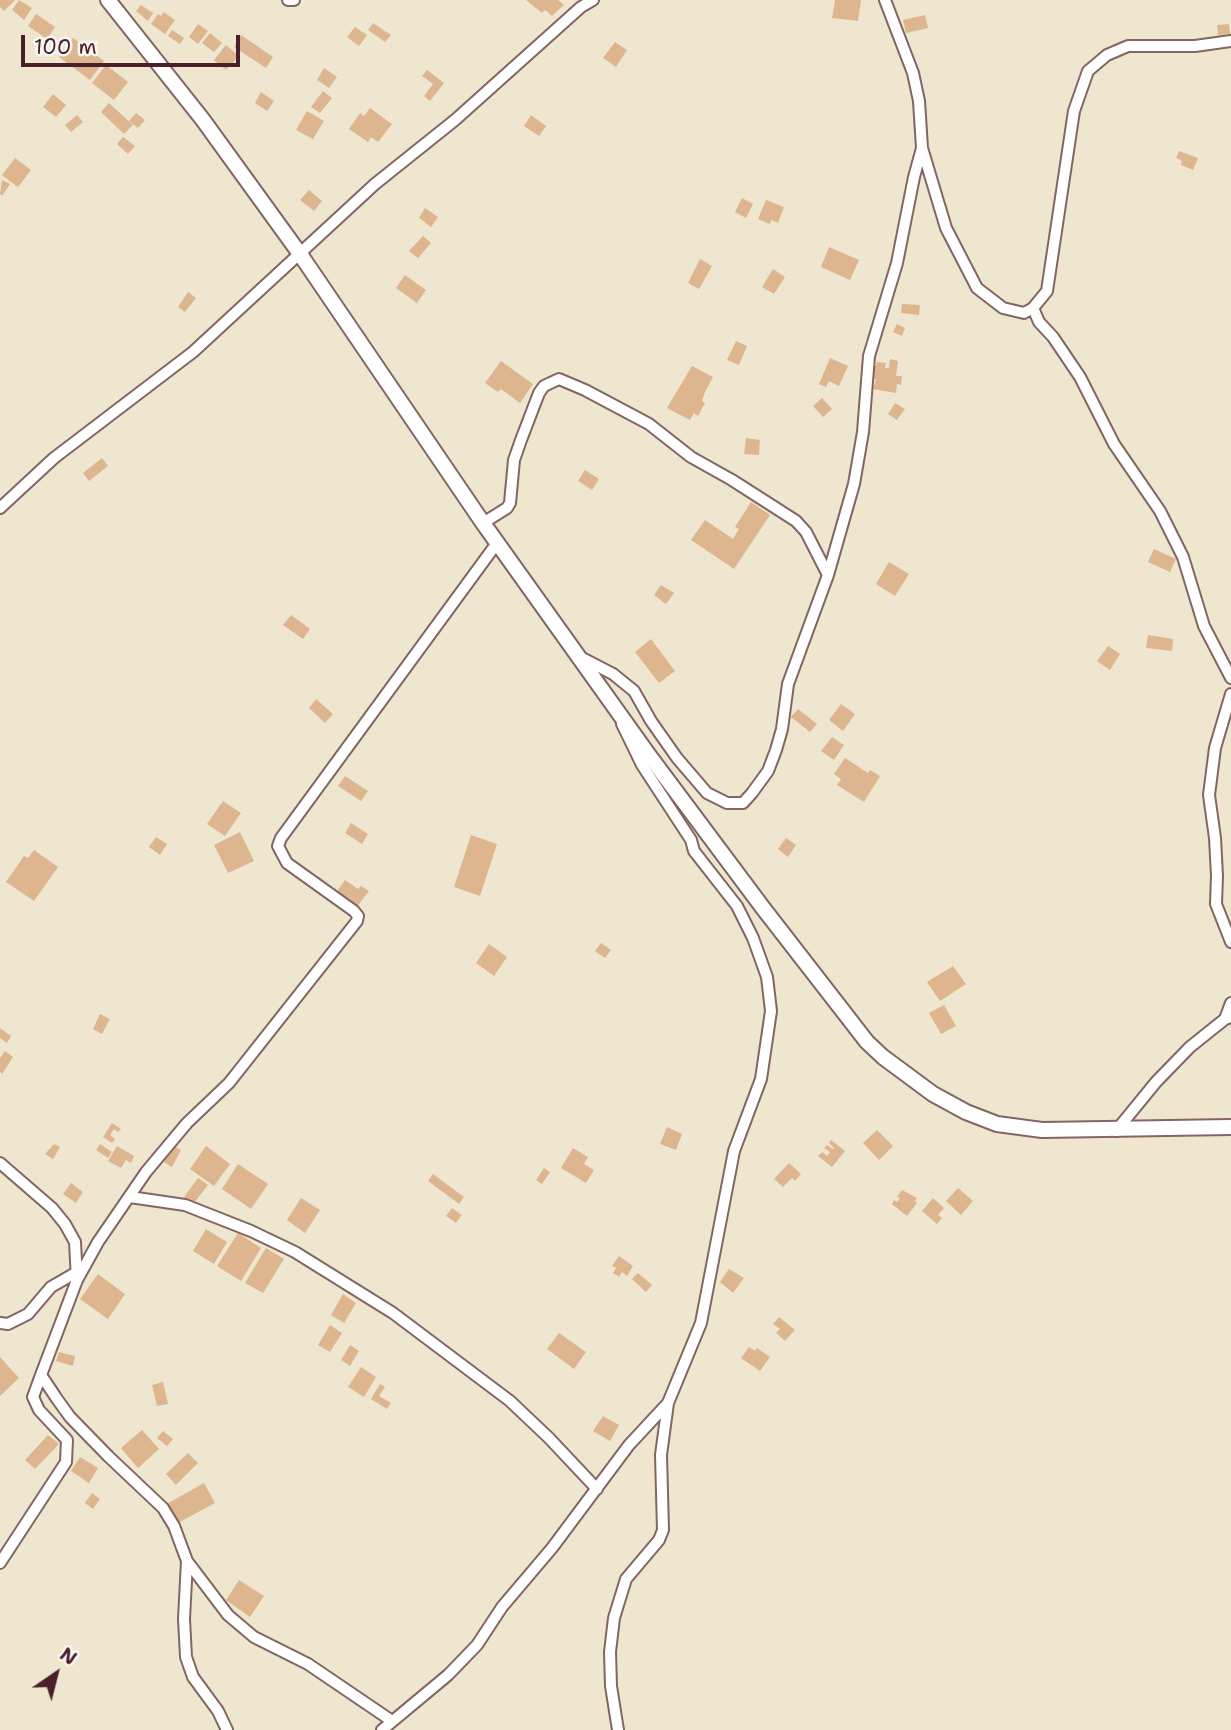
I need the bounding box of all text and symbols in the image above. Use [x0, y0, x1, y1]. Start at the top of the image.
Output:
scale bar [24, 21, 243, 65]
text: 100 m [34, 33, 97, 61]
north arrow [21, 1639, 91, 1709]
text: N [55, 1642, 82, 1671]

